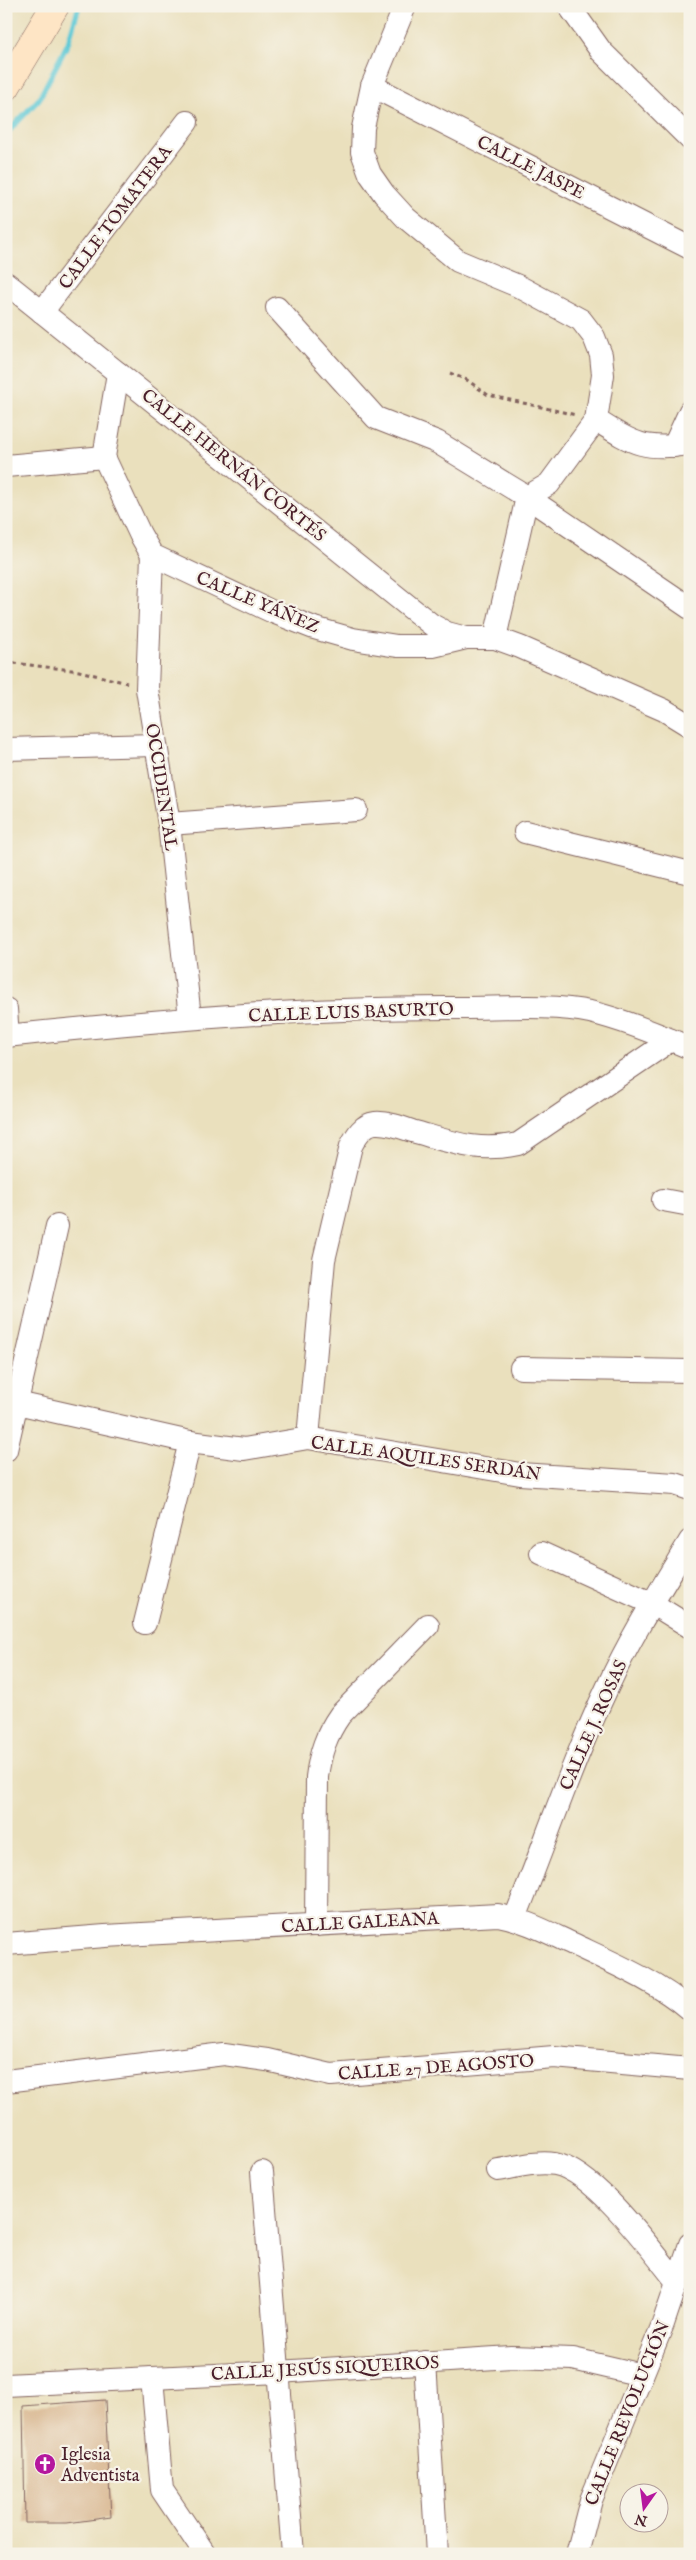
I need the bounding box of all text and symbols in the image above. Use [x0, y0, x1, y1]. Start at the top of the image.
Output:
street label: CALLE JASPE [472, 131, 588, 205]
street label: CALLE TOMATERA [54, 141, 178, 295]
street label: CALLE HERNÁN CORTÉS [136, 383, 331, 548]
street label: CALLE YÁÑEZ [192, 565, 324, 640]
street label: OCCIDENTAL [139, 722, 182, 853]
street label: CALLE LUIS BASURTO [248, 998, 454, 1029]
street label: CALLE AQUILES SERDÁN [309, 1430, 543, 1487]
street label: CALLE J. ROSAS [555, 1657, 633, 1794]
street label: CALLE GALEANA [281, 1908, 440, 1939]
street label: CALLE 27 DE AGOSTO [337, 2050, 535, 2087]
street label: CALLE REVOLUCIÓN [579, 2317, 676, 2509]
street label: CALLE JESÚS SIQUEIROS [210, 2351, 440, 2387]
place label: Iglesia Adventista [60, 2444, 140, 2488]
church icon: Iglesia Adventista [33, 2452, 57, 2476]
north arrow [618, 2482, 668, 2532]
text: N [633, 2509, 650, 2530]

